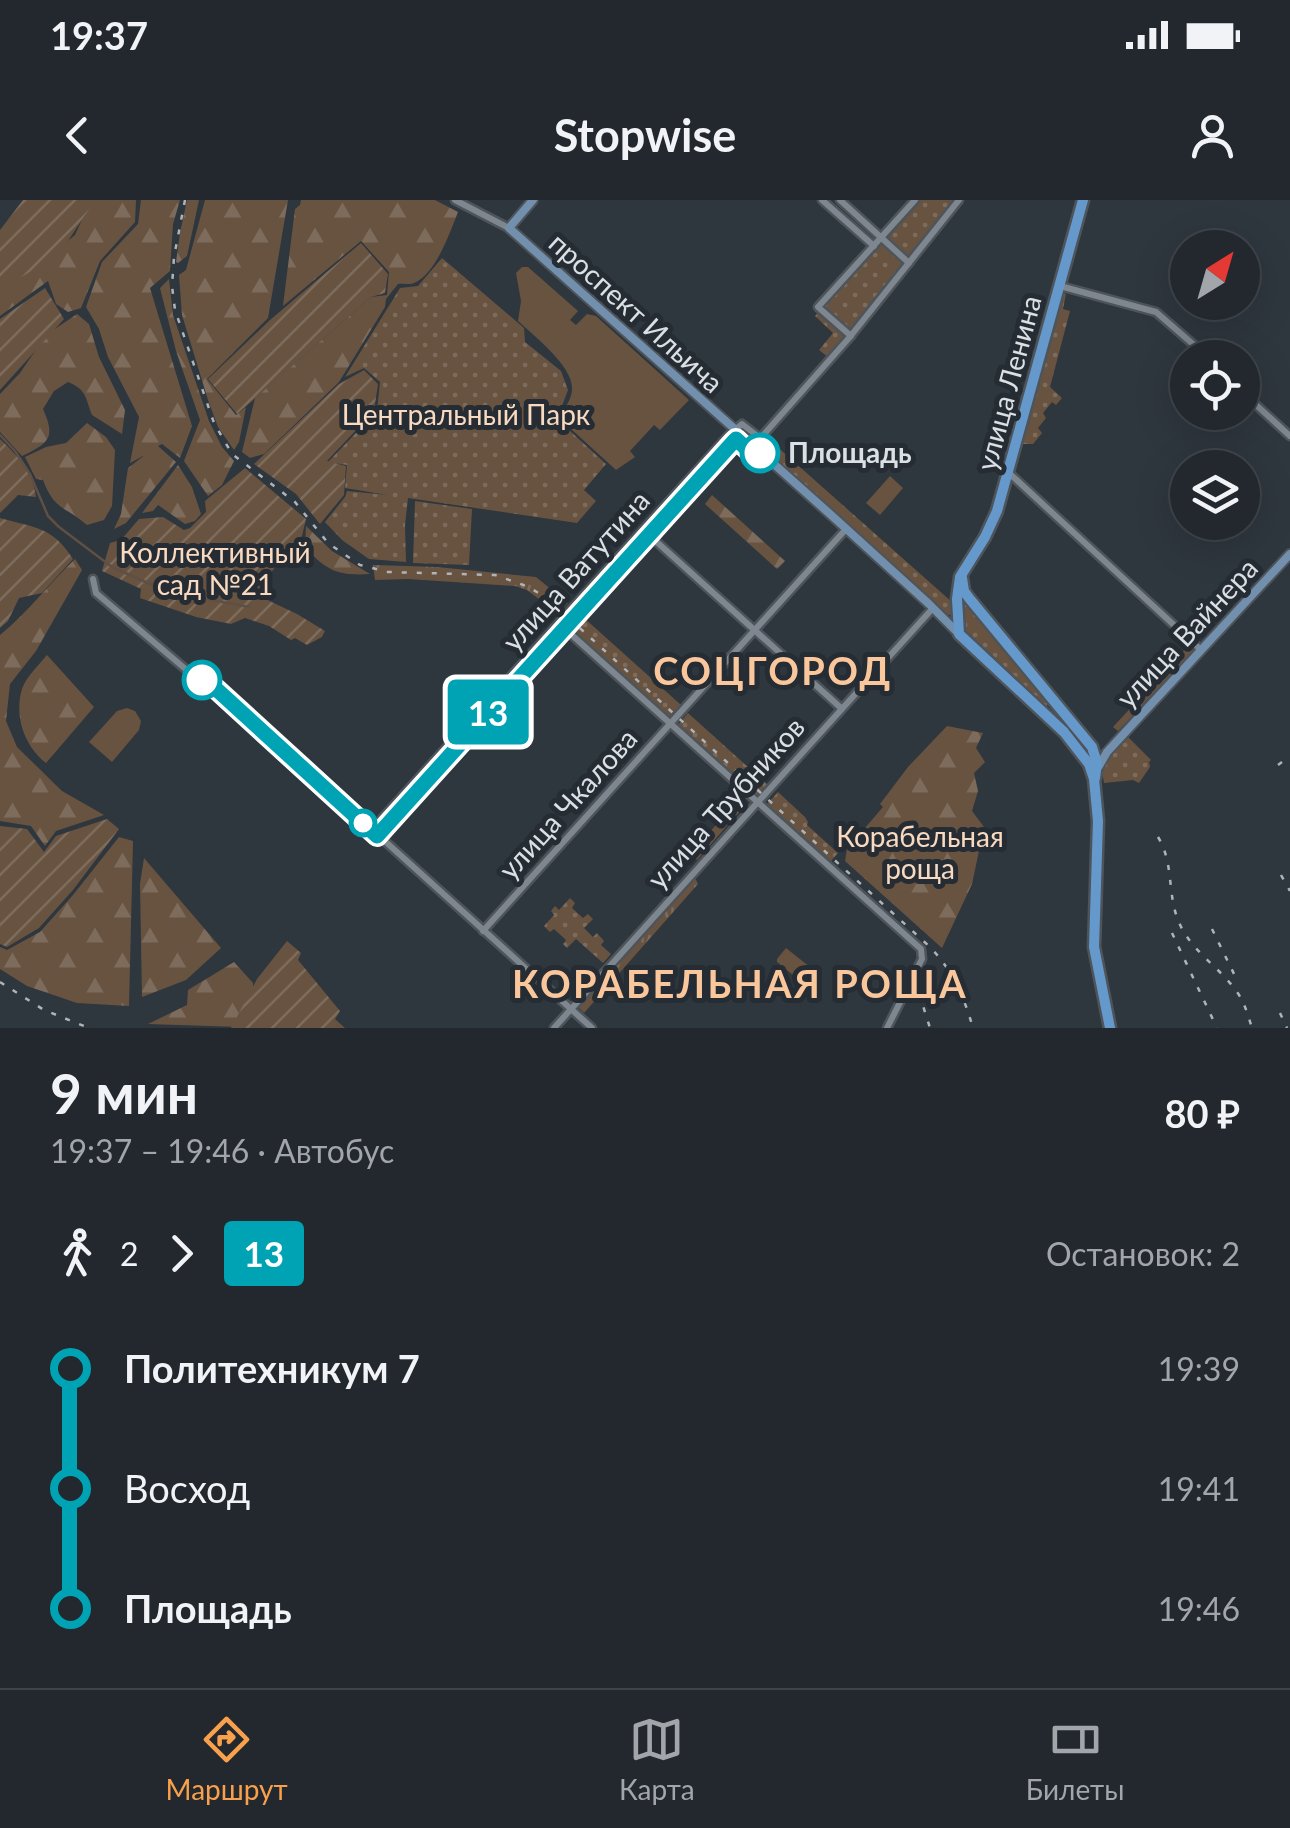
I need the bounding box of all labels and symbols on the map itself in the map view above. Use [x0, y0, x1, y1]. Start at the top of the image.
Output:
street label: проспект Ильича [543, 225, 731, 399]
north arrow [1170, 230, 1260, 320]
street label: улица Ленина [968, 291, 1048, 474]
park label: Центральный Парк [342, 397, 591, 431]
marker: Площадь [741, 434, 779, 472]
place label: Площадь [788, 435, 912, 469]
street label: улица Ватутина [494, 483, 656, 657]
park label: Коллективный сад №21 [119, 535, 311, 601]
street label: улица Вайнера [1108, 551, 1264, 714]
district label: СОЦГОРОД [653, 647, 893, 693]
unlabelled marker [183, 661, 221, 699]
line badge: 13 [443, 680, 533, 744]
street label: улица Трубников [639, 710, 811, 895]
street label: улица Чкалова [491, 721, 644, 885]
unlabelled marker [350, 810, 376, 836]
park label: Корабельная роща [836, 819, 1004, 885]
district label: КОРАБЕЛЬНАЯ РОЩА [512, 960, 968, 1006]

